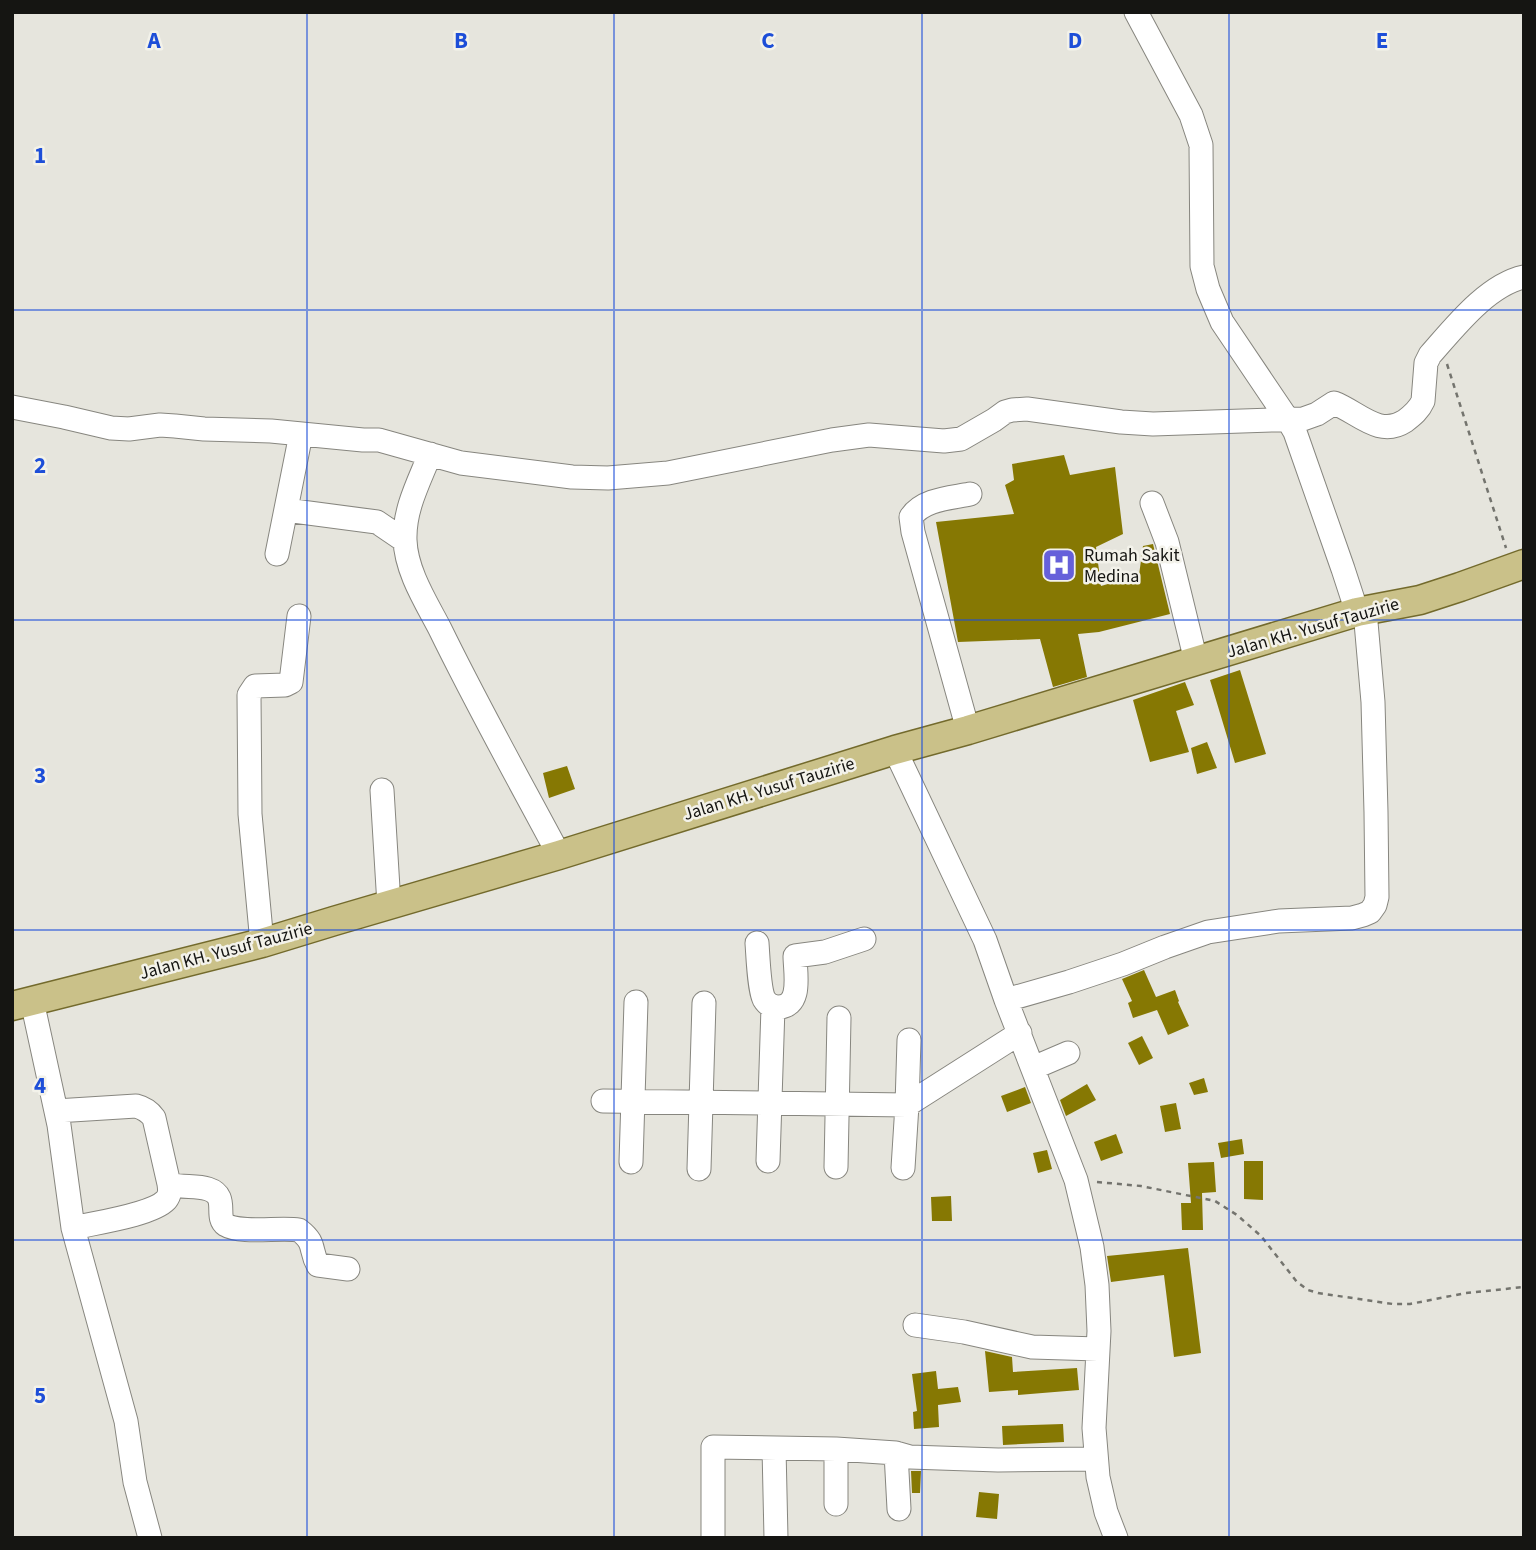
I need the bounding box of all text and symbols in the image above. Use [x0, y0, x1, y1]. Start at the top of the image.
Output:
text: A [146, 24, 161, 57]
text: B [454, 24, 468, 57]
text: C [761, 24, 775, 57]
text: D [1068, 24, 1082, 57]
text: E [1376, 24, 1388, 57]
text: 1 [34, 139, 46, 172]
text: 2 [34, 449, 46, 482]
place label: Rumah Sakit Medina [1084, 543, 1180, 589]
hospital icon: Rumah Sakit Medina [1040, 546, 1078, 584]
street label: Jalan KH. Yusuf Tauzirie [1224, 591, 1402, 665]
street label: Jalan KH. Yusuf Tauzirie [680, 751, 858, 827]
text: 3 [34, 759, 46, 792]
street label: Jalan KH. Yusuf Tauzirie [137, 916, 315, 986]
text: 4 [34, 1069, 46, 1102]
text: 5 [34, 1379, 46, 1412]

